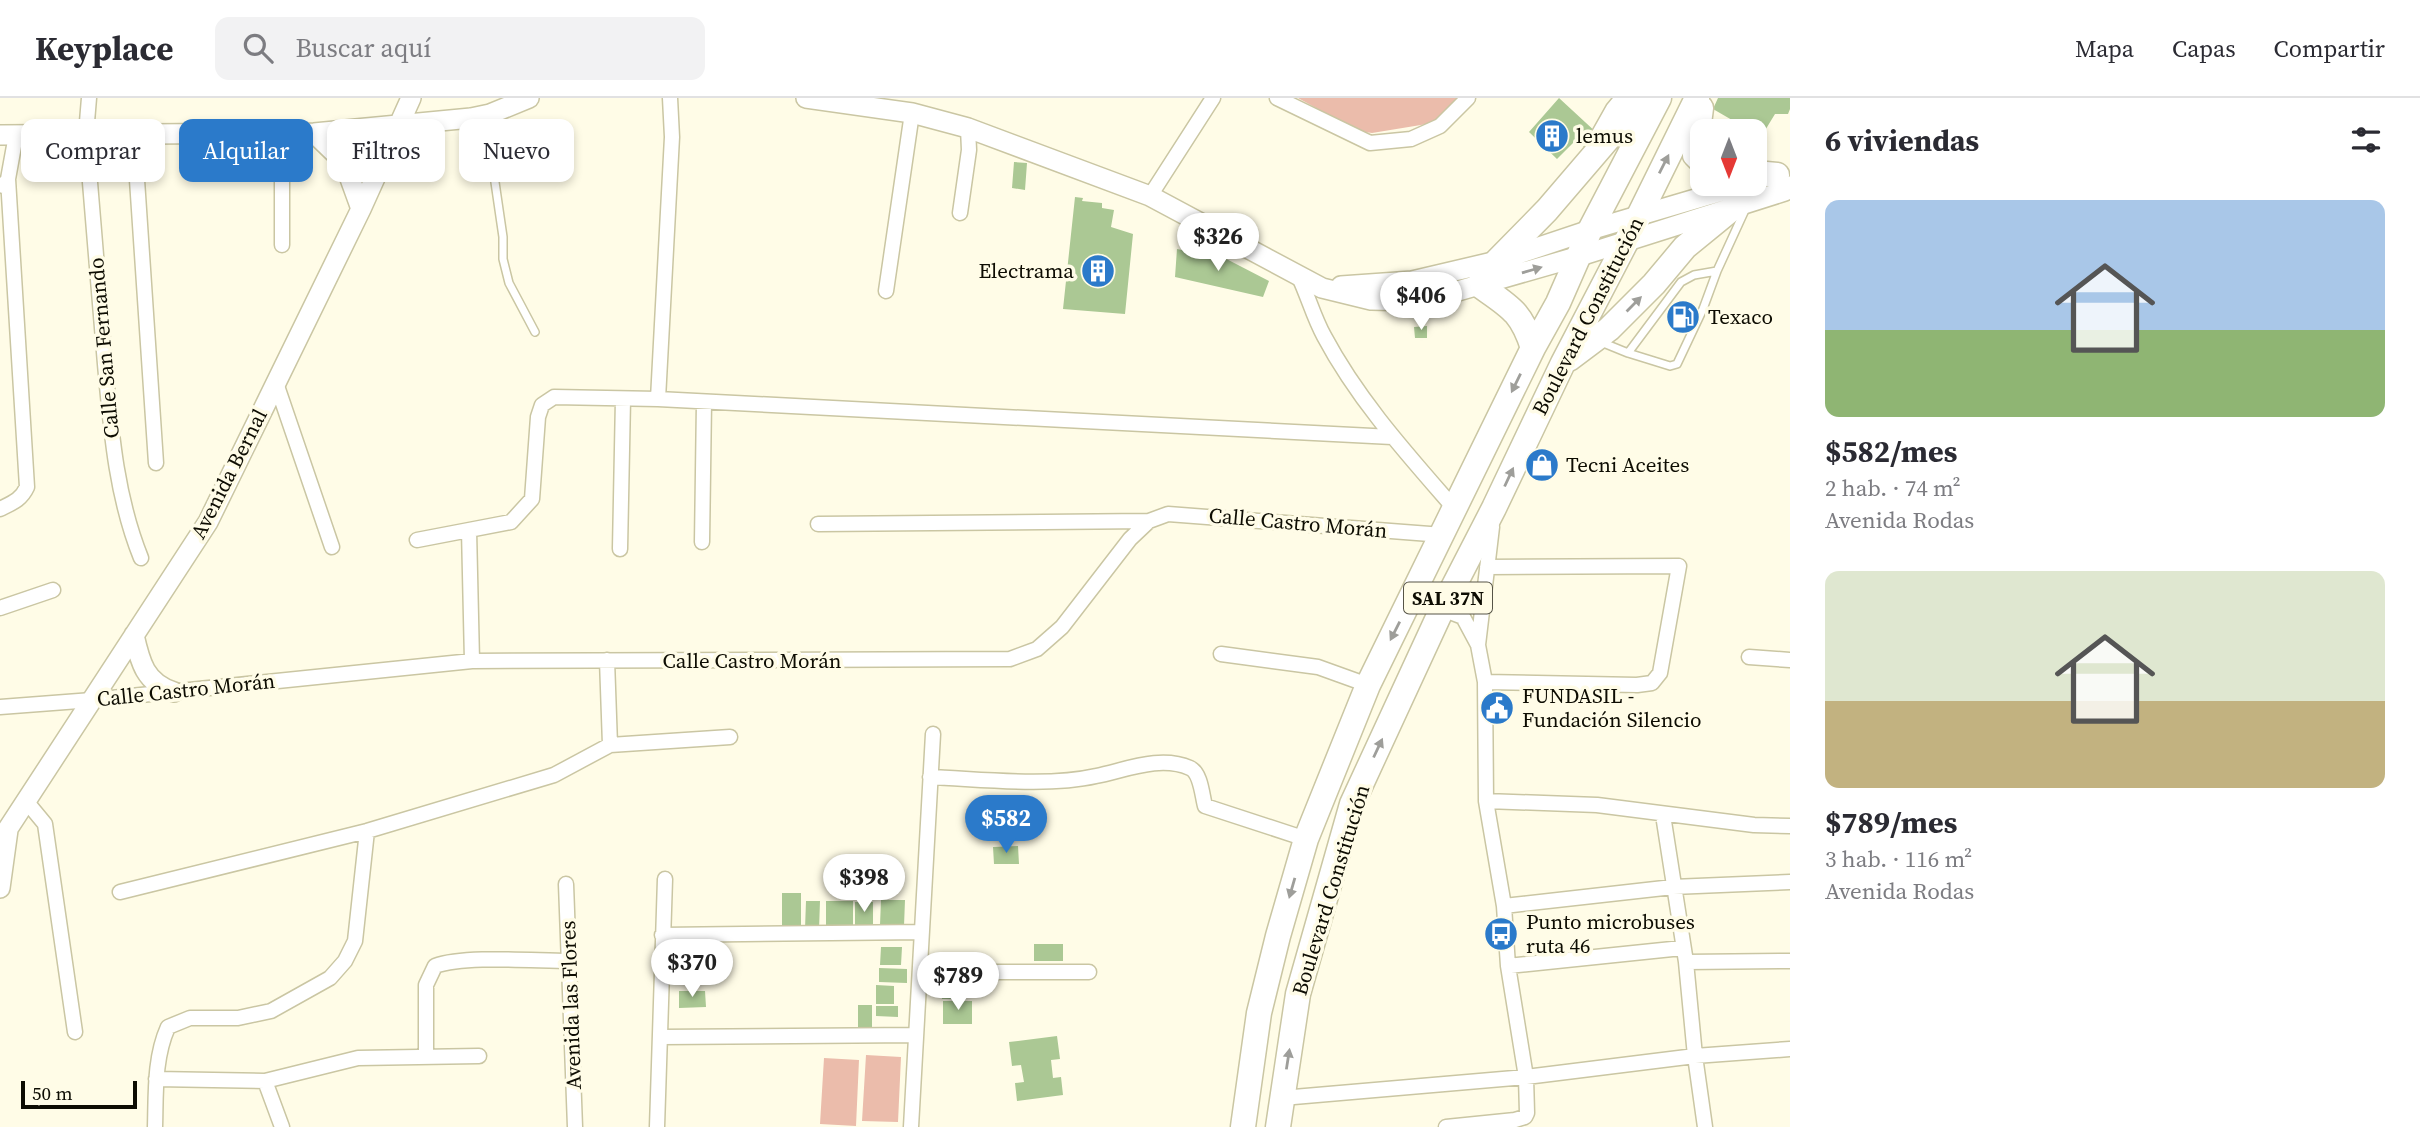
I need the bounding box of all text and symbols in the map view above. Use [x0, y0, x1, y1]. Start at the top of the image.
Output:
search box [215, 17, 705, 80]
text: Keyplace [35, 26, 173, 71]
icon: search [239, 29, 277, 67]
text: Buscar aquí [295, 30, 431, 66]
text: Mapa [2075, 32, 2134, 65]
text: Capas [2172, 32, 2236, 65]
text: Compartir [2274, 32, 2385, 65]
building icon: lemus [1533, 117, 1571, 155]
chip: Comprar [21, 119, 165, 182]
chip: Alquilar [179, 119, 313, 182]
chip: Filtros [327, 119, 445, 182]
chip: Nuevo [459, 119, 574, 182]
north arrow [1690, 119, 1768, 196]
map controls [1690, 119, 1767, 196]
text: 6 viviendas [1825, 120, 1979, 161]
place label: lemus [1576, 121, 1633, 150]
icon: filters [2347, 121, 2385, 159]
one-way arrow [1659, 154, 1670, 174]
street label: Boulevard Constitución [1525, 211, 1650, 420]
pin: $326 [1177, 214, 1259, 273]
text: $326 [1193, 220, 1243, 252]
icon: home [2042, 245, 2168, 371]
building icon: Electrama [1079, 252, 1117, 290]
street label: Calle San Fernando [81, 256, 126, 440]
place label: Electrama [978, 256, 1074, 285]
one-way arrow [1521, 264, 1543, 275]
pin: $406 [1380, 272, 1462, 332]
text: $406 [1396, 279, 1446, 311]
one-way arrow [1625, 297, 1642, 313]
fuel station icon: Texaco [1664, 298, 1702, 336]
place label: Texaco [1708, 302, 1773, 331]
one-way arrow [1511, 373, 1522, 393]
street label: Avenida Bernal [183, 404, 274, 544]
text: $582/mes [1825, 431, 1957, 472]
shop icon: Tecni Aceites [1523, 446, 1561, 484]
place label: Tecni Aceites [1566, 450, 1689, 479]
one-way arrow [1503, 467, 1514, 487]
text: 2 hab. · 74 m² [1825, 472, 1961, 504]
street label: Calle Castro Morán [1208, 500, 1389, 545]
text: Avenida Rodas [1825, 504, 1974, 536]
road number: SAL 37N [1404, 583, 1492, 614]
icon: home [2042, 616, 2168, 742]
one-way arrow [1389, 621, 1400, 641]
street label: Calle Castro Morán [662, 646, 842, 675]
street label: Calle Castro Morán [95, 666, 277, 713]
place label: FUNDASIL - Fundación Silencio [1522, 681, 1701, 734]
public building icon: FUNDASIL - Fundación Silencio [1478, 689, 1516, 727]
one-way arrow [1372, 738, 1384, 758]
street label: Boulevard Constitución [1285, 781, 1377, 999]
pin: $582 [965, 796, 1047, 855]
text: $582 [981, 802, 1031, 834]
text: $789/mes [1825, 802, 1957, 843]
text: 3 hab. · 116 m² [1825, 843, 1972, 875]
pin: $398 [823, 854, 905, 914]
text: $398 [839, 861, 889, 893]
text: Avenida Rodas [1825, 875, 1974, 907]
one-way arrow [1287, 877, 1297, 898]
place label: Punto microbuses ruta 46 [1526, 907, 1695, 960]
bus stop icon: Punto microbuses ruta 46 [1482, 915, 1520, 953]
street label: Avenida las Flores [553, 920, 588, 1090]
pin: $370 [651, 940, 733, 999]
text: $370 [667, 946, 717, 978]
pin: $789 [917, 953, 999, 1012]
text: $789 [933, 959, 983, 991]
one-way arrow [1283, 1048, 1294, 1070]
scale bar [21, 1078, 136, 1110]
text: 50 m [32, 1080, 73, 1106]

